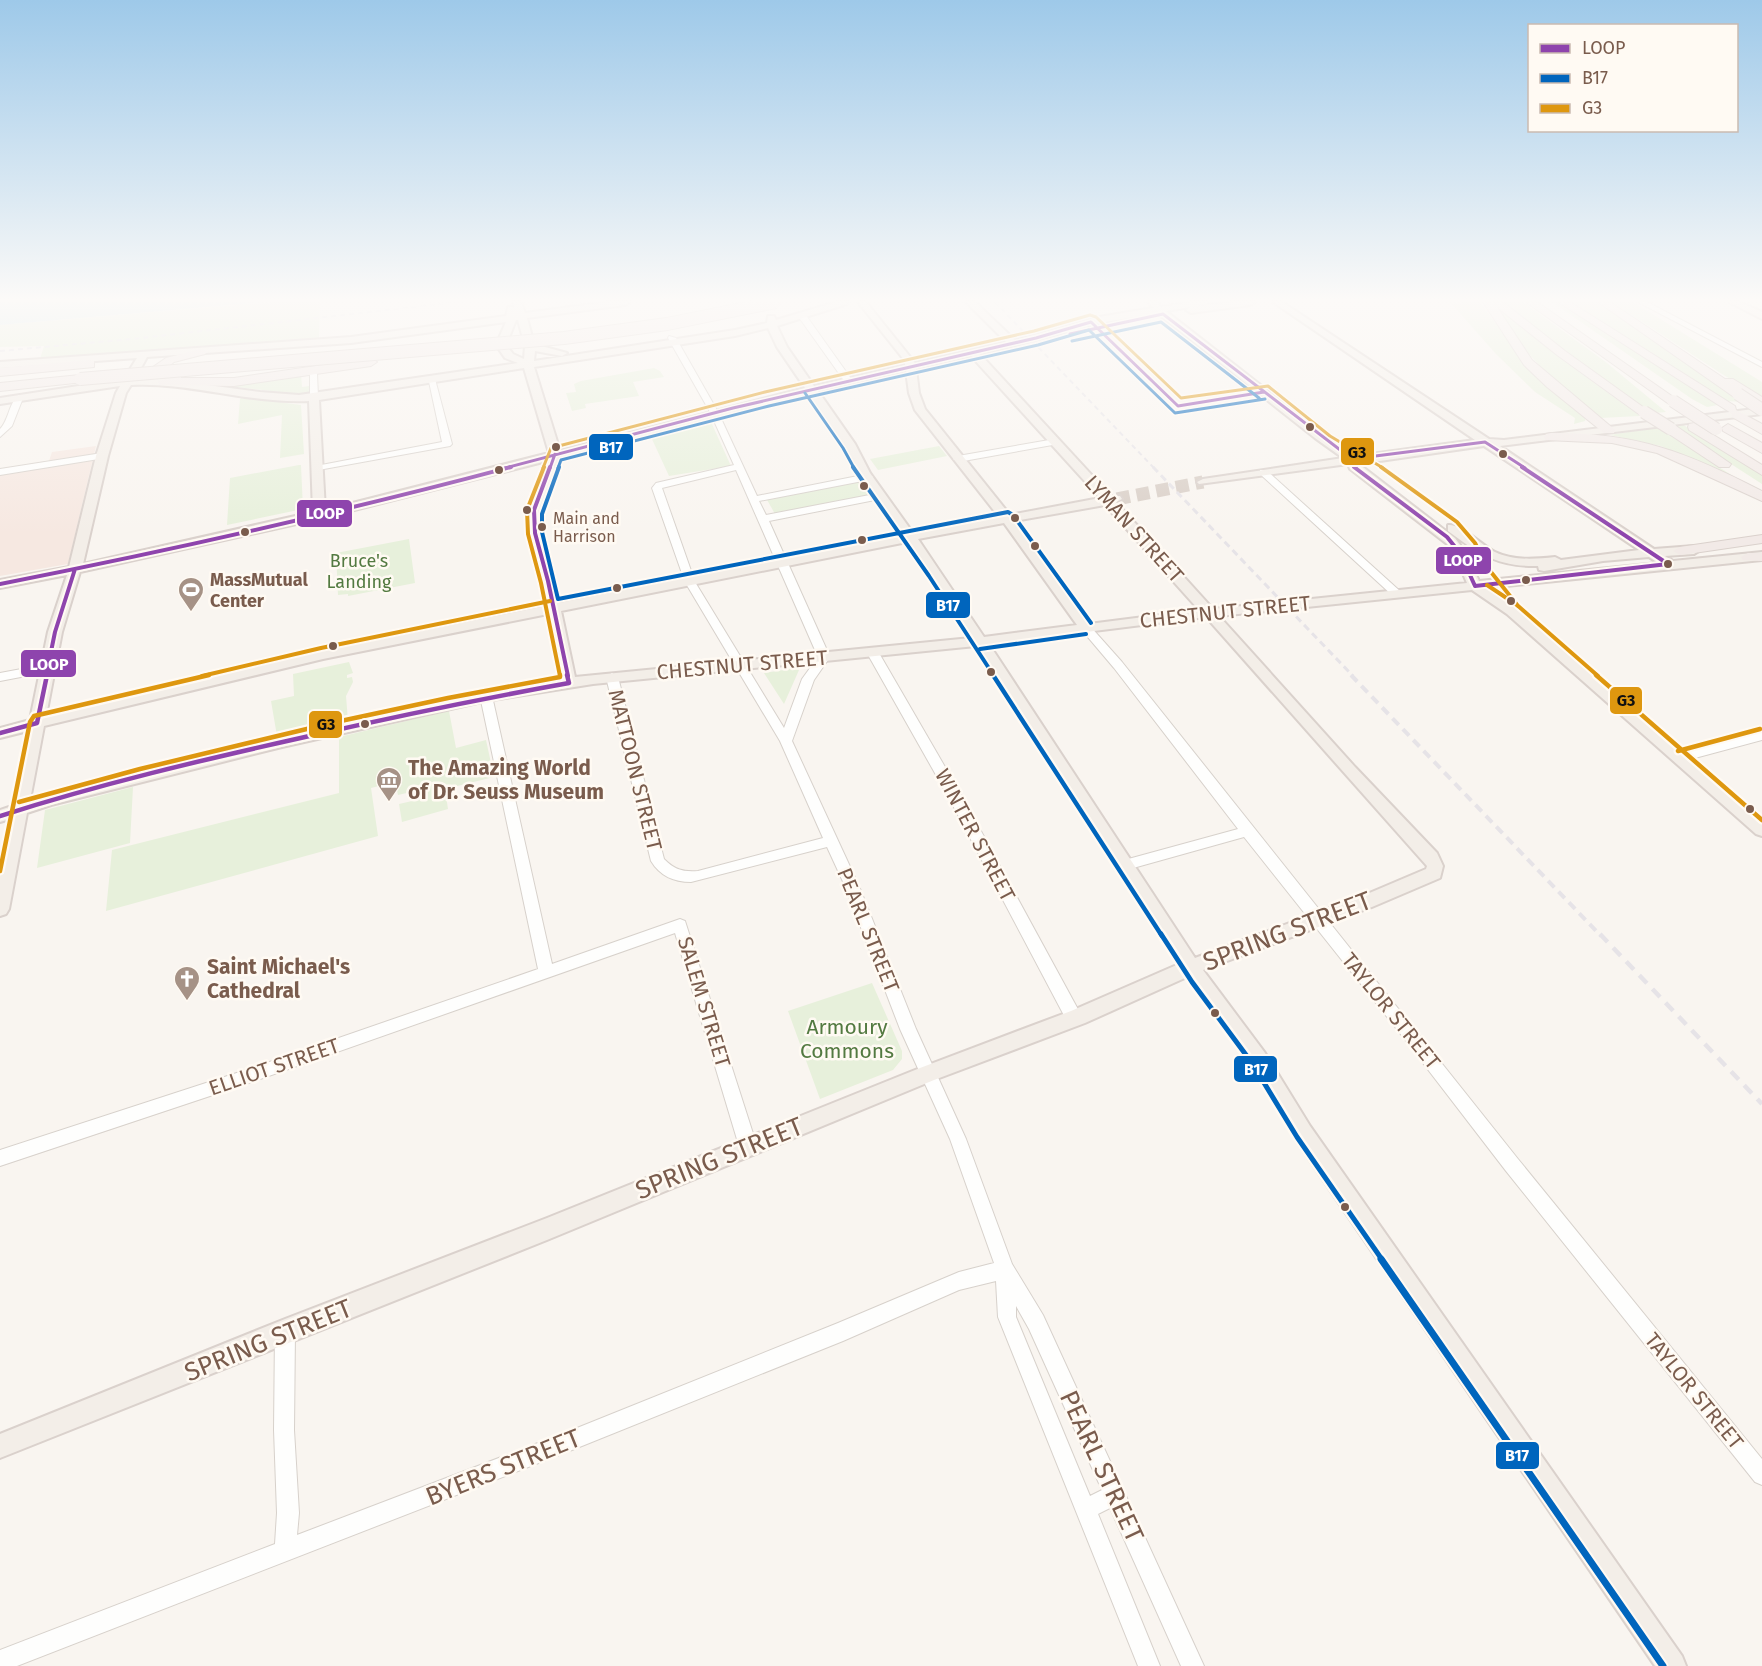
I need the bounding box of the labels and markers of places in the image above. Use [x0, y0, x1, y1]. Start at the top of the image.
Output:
unlabelled marker [1304, 421, 1316, 433]
unlabelled marker [550, 441, 562, 453]
unlabelled marker [1497, 448, 1509, 460]
unlabelled marker [493, 464, 505, 476]
unlabelled marker [858, 480, 870, 492]
unlabelled marker [521, 504, 533, 516]
place label: Main and Harrison [553, 509, 620, 546]
unlabelled marker [1009, 512, 1021, 524]
marker: Main and Harrison [536, 521, 548, 533]
unlabelled marker [239, 526, 251, 538]
unlabelled marker [856, 534, 868, 546]
unlabelled marker [1029, 540, 1041, 552]
unlabelled marker [1662, 558, 1674, 570]
place label: MassMutual Center [210, 569, 308, 612]
unlabelled marker [1520, 574, 1532, 586]
sports icon: MassMutual Center [176, 575, 206, 613]
unlabelled marker [611, 582, 623, 594]
unlabelled marker [1505, 595, 1517, 607]
unlabelled marker [327, 640, 339, 652]
unlabelled marker [985, 666, 997, 678]
unlabelled marker [359, 718, 371, 730]
place label: The Amazing World of Dr. Seuss Museum [408, 755, 604, 805]
museum icon: The Amazing World of Dr. Seuss Museum [374, 765, 404, 803]
unlabelled marker [1744, 803, 1756, 815]
place label: Saint Michael's Cathedral [207, 954, 350, 1004]
church icon: Saint Michael's Cathedral [172, 964, 202, 1002]
unlabelled marker [1209, 1007, 1221, 1019]
unlabelled marker [1339, 1201, 1351, 1213]

